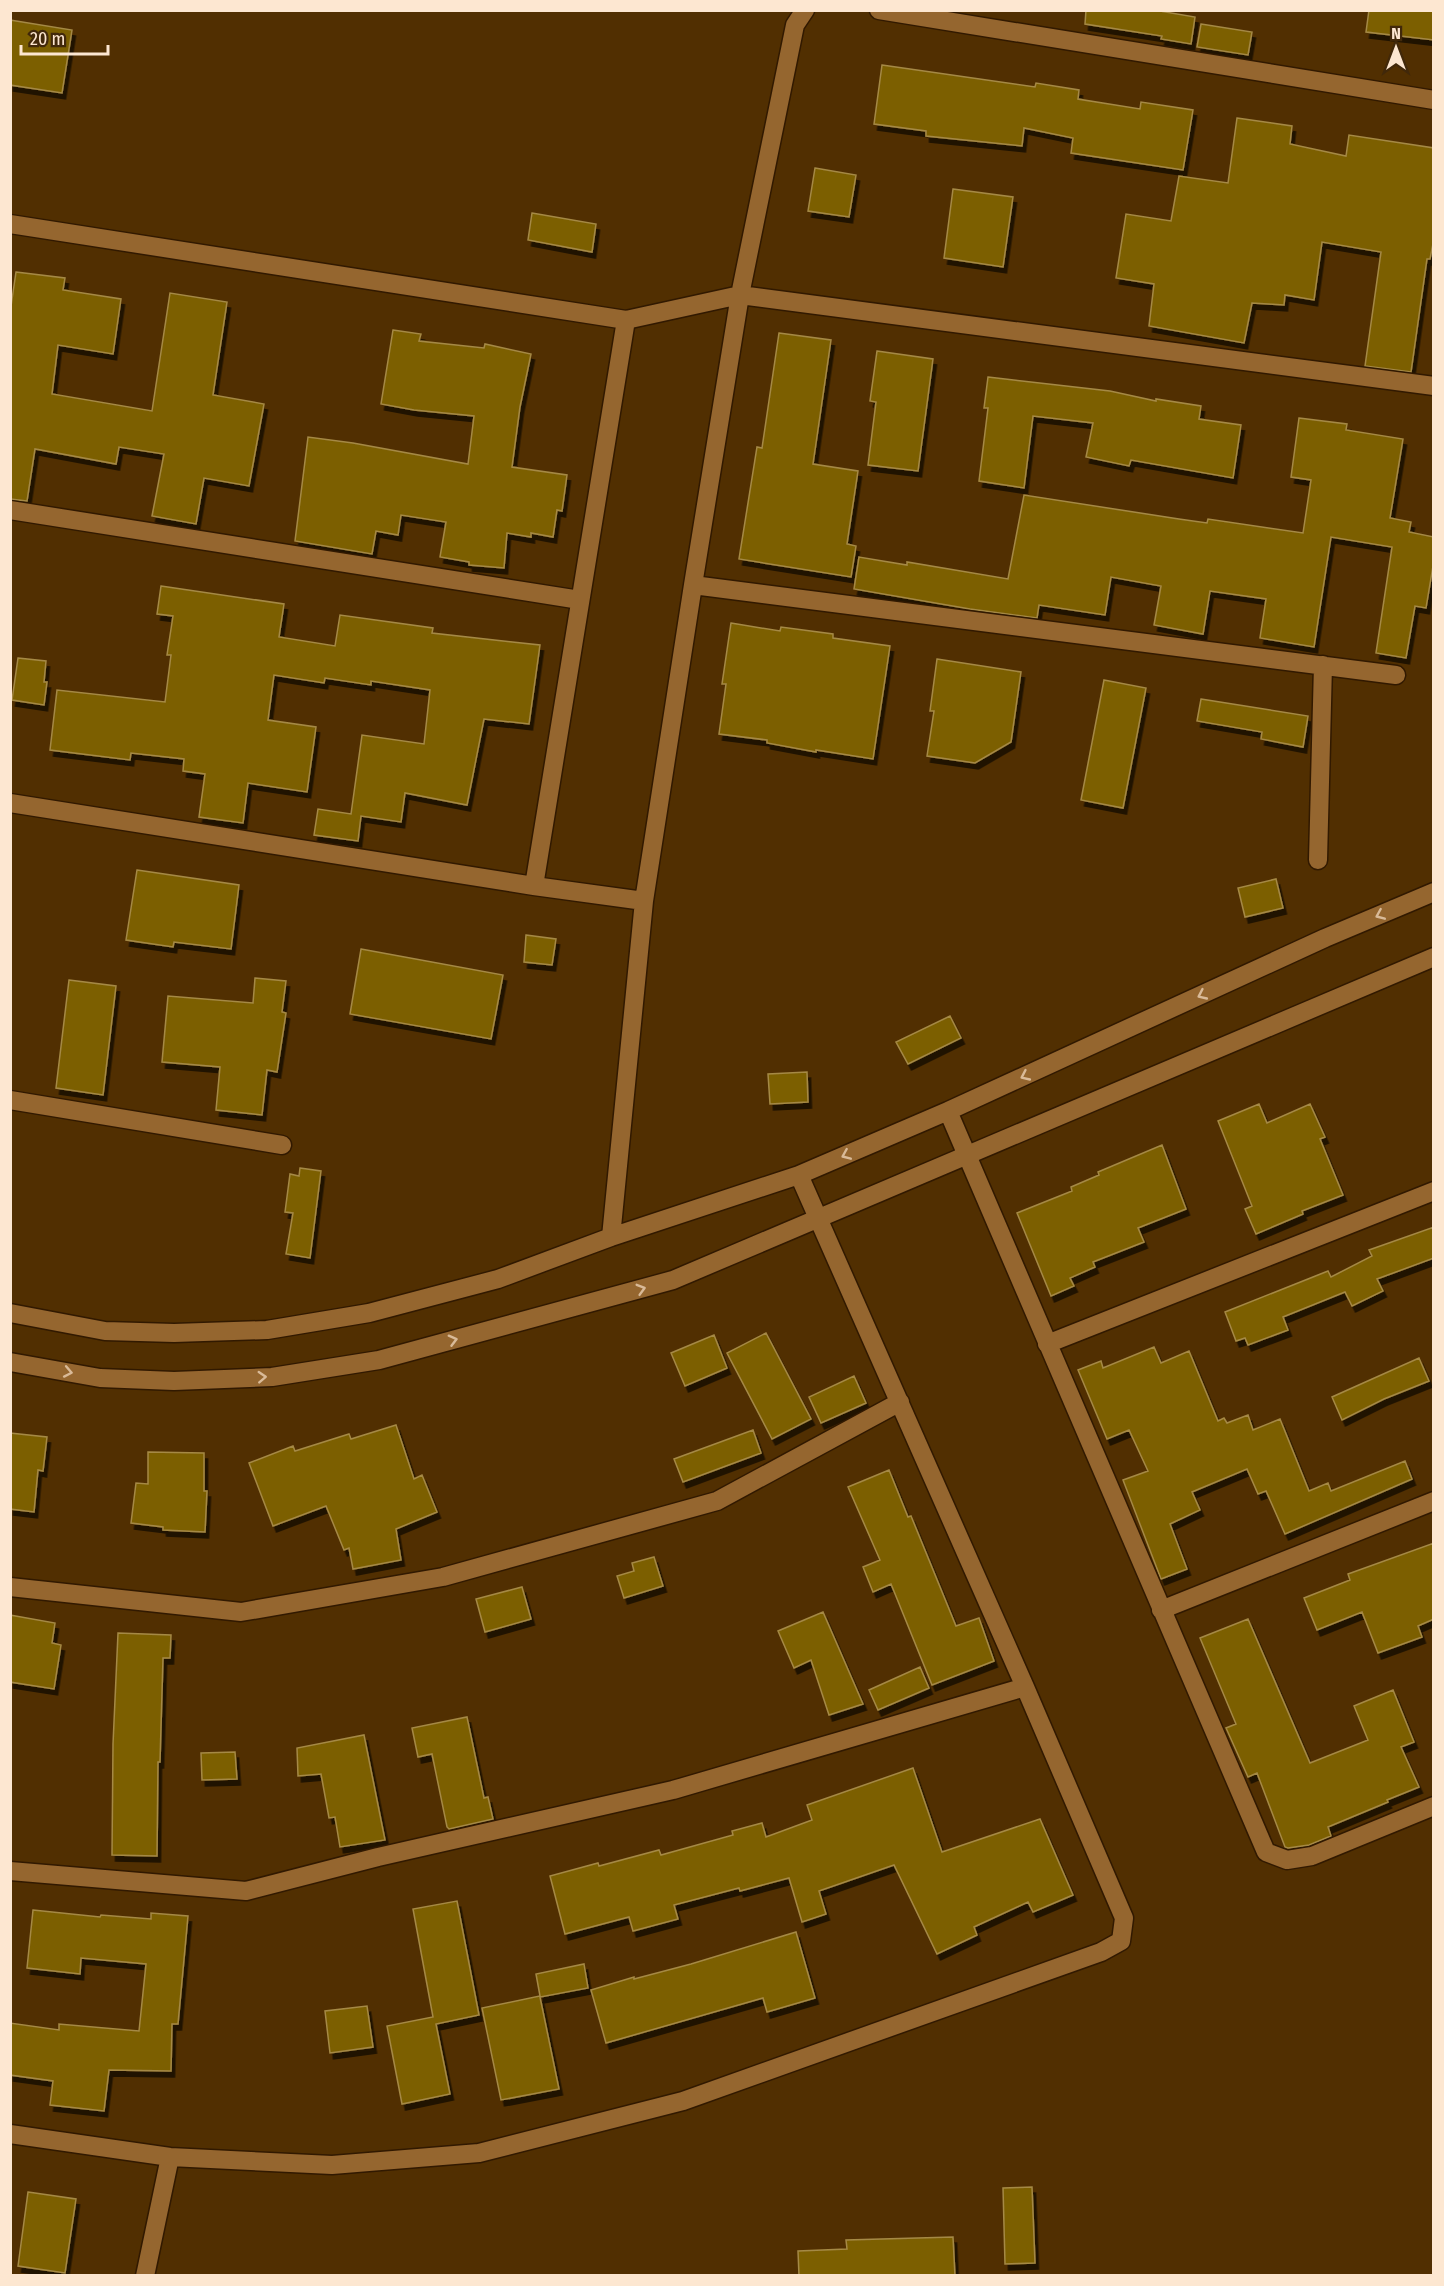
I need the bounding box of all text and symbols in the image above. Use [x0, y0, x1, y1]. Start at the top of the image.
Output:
scale bar [21, 18, 108, 56]
north arrow [1366, 18, 1426, 78]
text: N [1391, 24, 1401, 43]
text: 20 m [30, 28, 65, 50]
one-way arrow [1375, 908, 1386, 920]
one-way arrow [1197, 987, 1208, 999]
one-way arrow [1020, 1069, 1031, 1081]
one-way arrow [842, 1148, 853, 1160]
one-way arrow [636, 1283, 646, 1296]
one-way arrow [447, 1335, 458, 1347]
one-way arrow [63, 1366, 73, 1378]
one-way arrow [258, 1371, 267, 1384]

